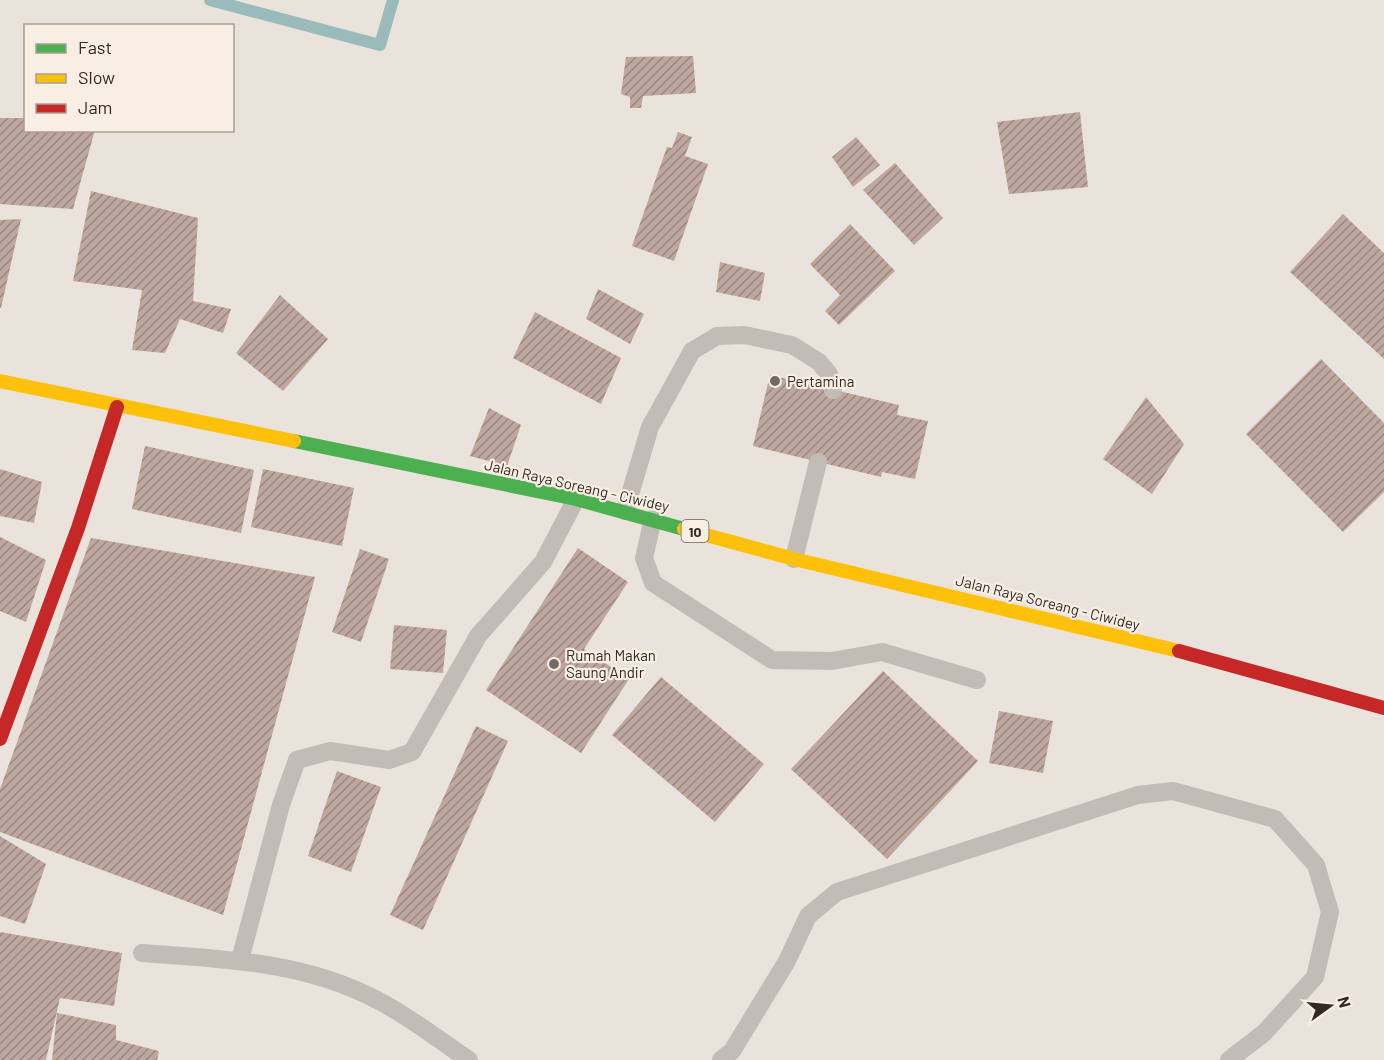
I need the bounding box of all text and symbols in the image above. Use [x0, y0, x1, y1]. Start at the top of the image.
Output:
legend [24, 24, 234, 132]
text: Fast [78, 36, 112, 58]
text: Slow [78, 66, 115, 88]
text: Jam [78, 96, 112, 118]
place label: Pertamina [787, 372, 854, 390]
marker: Pertamina [768, 374, 782, 388]
street label: Jalan Raya Soreang - Ciwidey [483, 455, 671, 515]
road number: 10 [682, 520, 708, 542]
street label: Jalan Raya Soreang - Ciwidey [954, 570, 1142, 634]
place label: Rumah Makan Saung Andir [566, 646, 656, 681]
marker: Rumah Makan Saung Andir [547, 657, 561, 671]
north arrow [1300, 976, 1360, 1036]
text: N [1334, 994, 1356, 1010]

